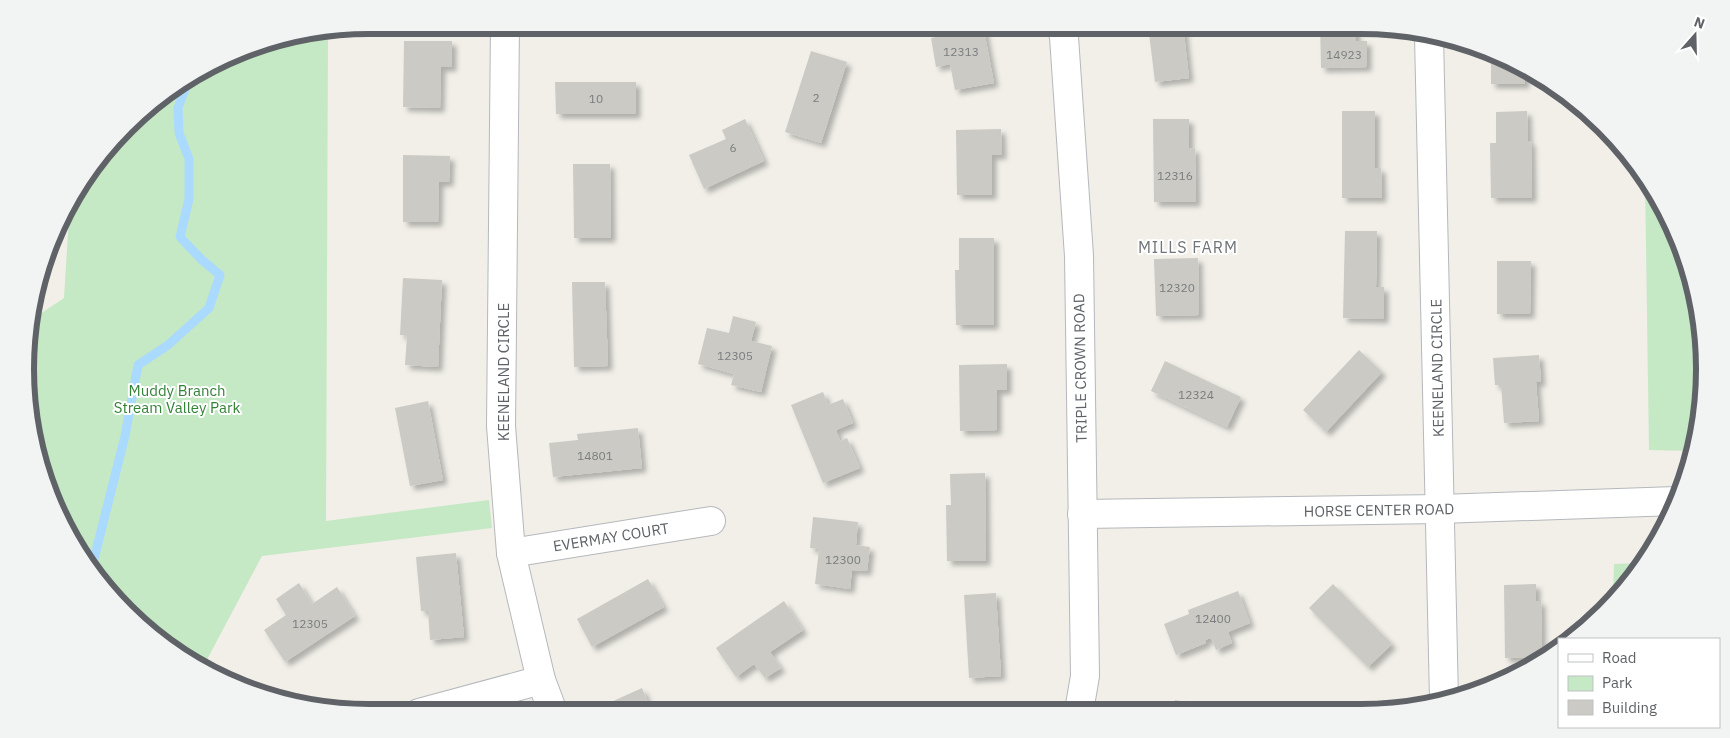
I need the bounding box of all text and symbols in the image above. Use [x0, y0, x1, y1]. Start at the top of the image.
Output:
north arrow [1670, 10, 1720, 60]
text: N [1692, 13, 1707, 33]
house number: 12313 [943, 44, 979, 59]
house number: 14923 [1326, 47, 1362, 62]
house number: 2 [812, 90, 820, 105]
house number: 10 [589, 91, 603, 106]
house number: 6 [729, 140, 737, 155]
house number: 12316 [1157, 168, 1193, 183]
district label: MILLS FARM [1138, 237, 1238, 257]
house number: 12320 [1159, 280, 1195, 295]
street label: TRIPLE CROWN ROAD [1069, 293, 1091, 443]
street label: KEENELAND CIRCLE [1426, 299, 1448, 437]
street label: KEENELAND CIRCLE [494, 303, 513, 441]
house number: 12305 [717, 348, 753, 363]
park label: Muddy Branch Stream Valley Park [114, 381, 240, 417]
house number: 12324 [1178, 387, 1214, 402]
house number: 14801 [577, 448, 613, 463]
street label: HORSE CENTER ROAD [1304, 499, 1454, 521]
street label: EVERMAY COURT [552, 518, 671, 556]
house number: 12300 [825, 552, 861, 567]
house number: 12400 [1195, 611, 1231, 626]
house number: 12305 [292, 616, 328, 631]
legend [1558, 638, 1720, 728]
text: Road [1602, 648, 1637, 667]
text: Park [1602, 673, 1632, 692]
text: Building [1602, 698, 1657, 717]

